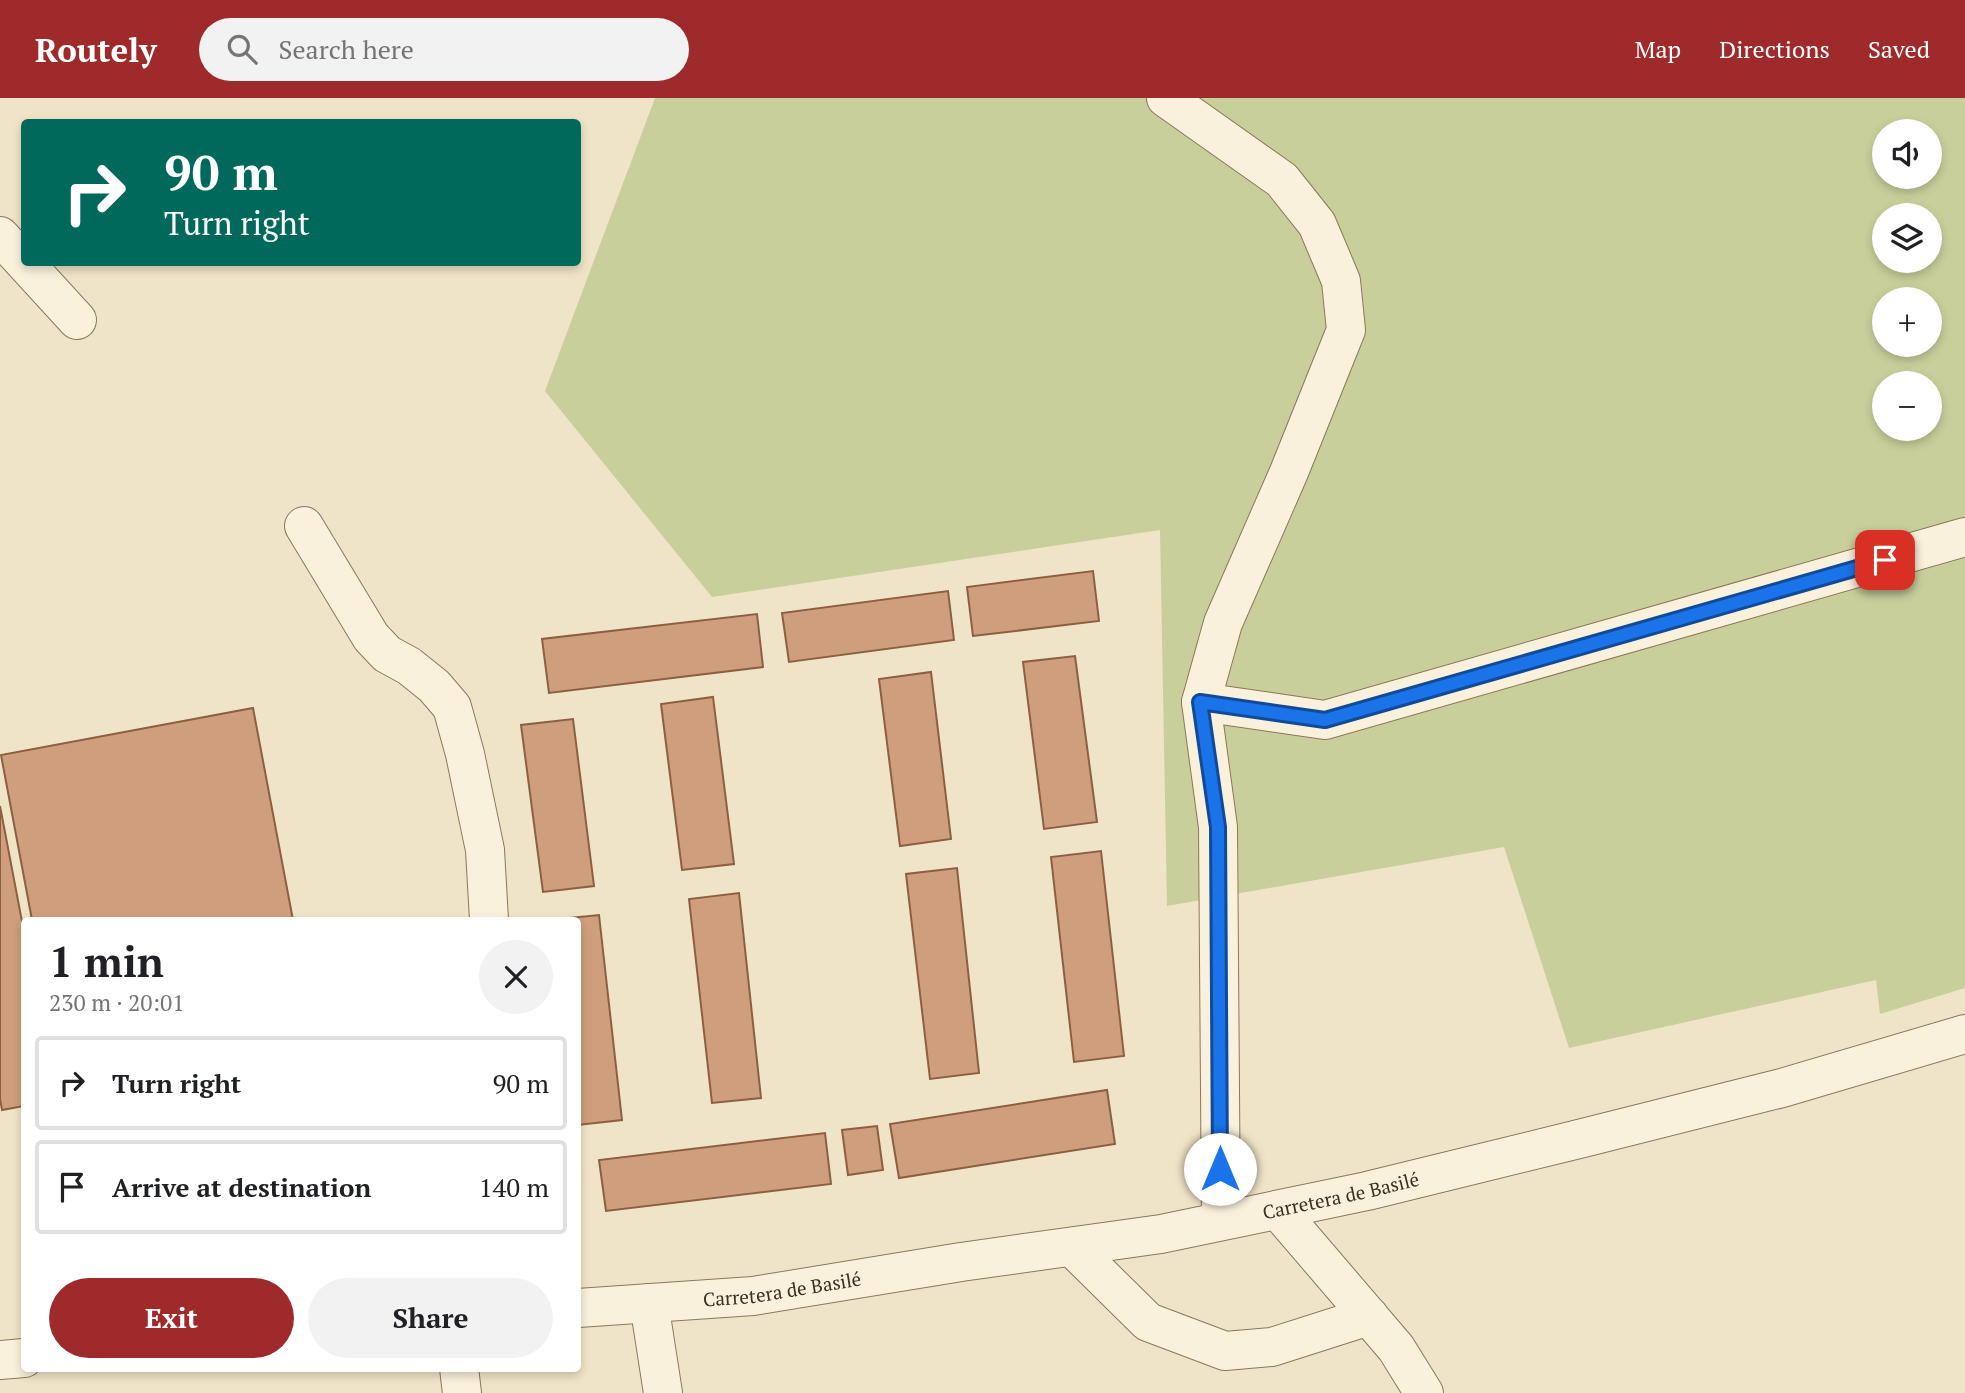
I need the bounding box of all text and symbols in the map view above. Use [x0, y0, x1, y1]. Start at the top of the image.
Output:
search box [199, 18, 689, 81]
text: Routely [35, 28, 157, 71]
icon: search [223, 30, 261, 68]
text: Search here [279, 32, 414, 66]
text: Map [1635, 33, 1681, 65]
text: Directions [1719, 33, 1830, 65]
text: Saved [1868, 33, 1930, 65]
map controls [1872, 119, 1942, 441]
button: sound [1872, 119, 1942, 189]
text: 90 m [164, 139, 278, 204]
icon: right [49, 147, 140, 238]
text: Turn right [164, 202, 310, 244]
button: layers [1872, 203, 1942, 273]
button: + [1872, 287, 1942, 357]
button: − [1872, 371, 1942, 441]
pin [1855, 530, 1915, 590]
icon: arrive [1866, 541, 1904, 579]
text: 1 min [49, 933, 164, 989]
button: close [479, 940, 553, 1014]
text: 230 m · 20:01 [49, 987, 184, 1018]
icon: right [53, 1064, 91, 1102]
text: Turn right [112, 1066, 241, 1100]
text: 90 m [493, 1066, 549, 1100]
position arrow [1183, 1132, 1257, 1206]
street label: Carretera de Basilé [1260, 1166, 1422, 1224]
icon: arrive [53, 1168, 91, 1206]
text: Arrive at destination [112, 1170, 371, 1204]
text: 140 m [479, 1170, 549, 1204]
street label: Carretera de Basilé [702, 1266, 863, 1311]
button: Exit [49, 1278, 294, 1358]
button: Share [308, 1278, 553, 1358]

